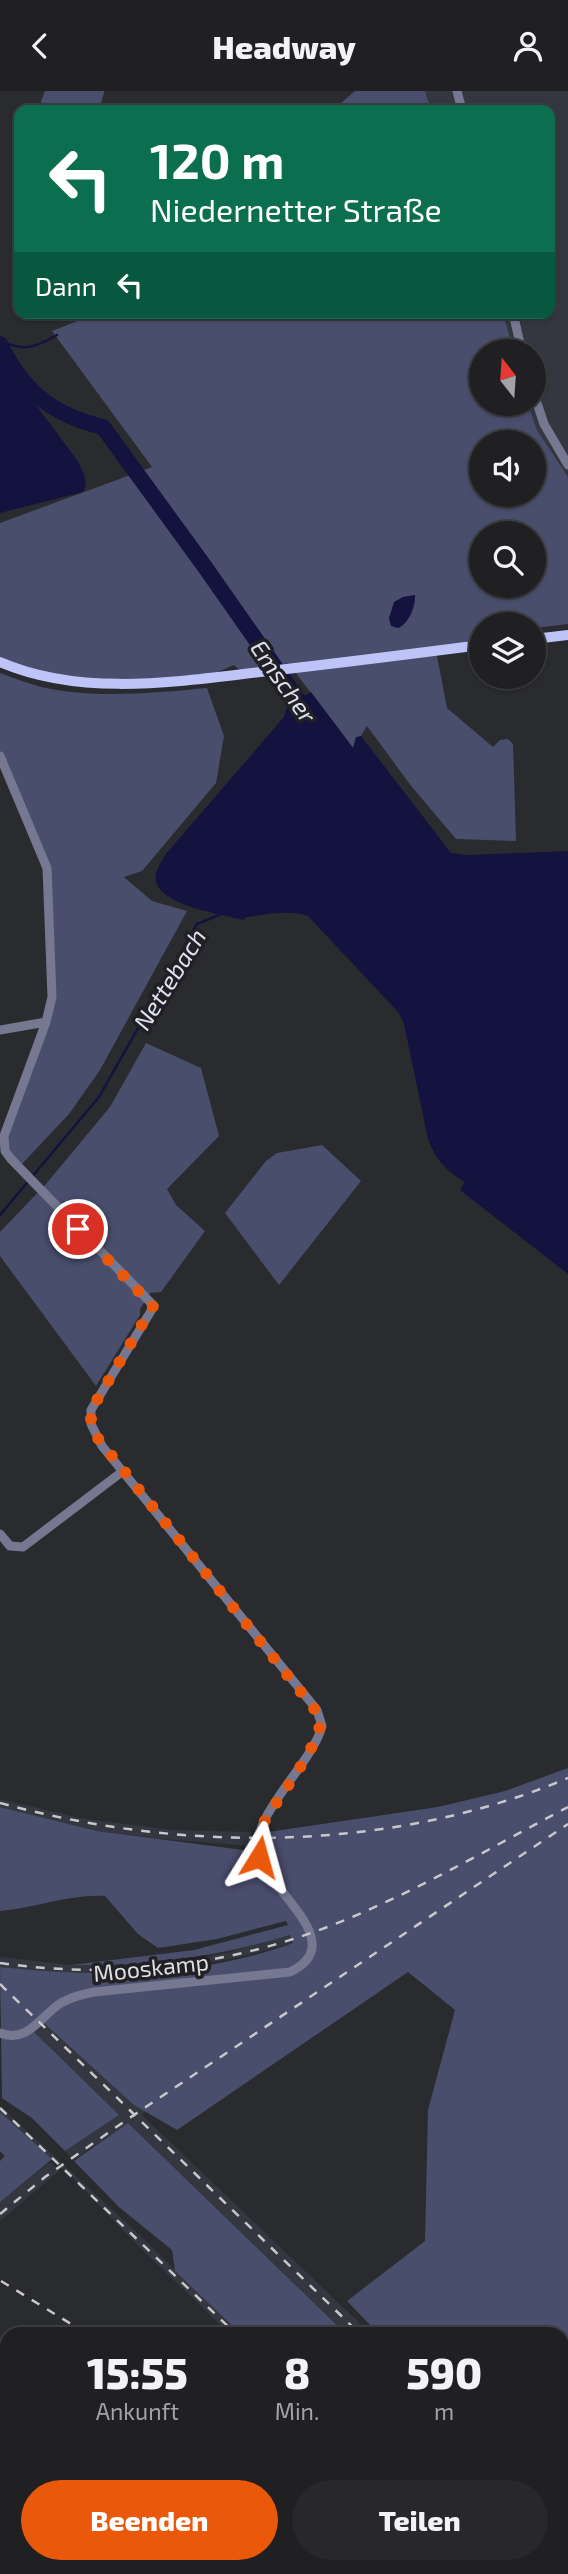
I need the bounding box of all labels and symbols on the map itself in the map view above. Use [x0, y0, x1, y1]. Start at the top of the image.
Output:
north arrow [469, 339, 546, 417]
water label: Emscher [245, 634, 323, 728]
water label: Nettebach [127, 923, 211, 1035]
pin [48, 1199, 108, 1259]
position arrow [222, 1820, 296, 1894]
street label: Mooskamp [92, 1947, 210, 1987]

